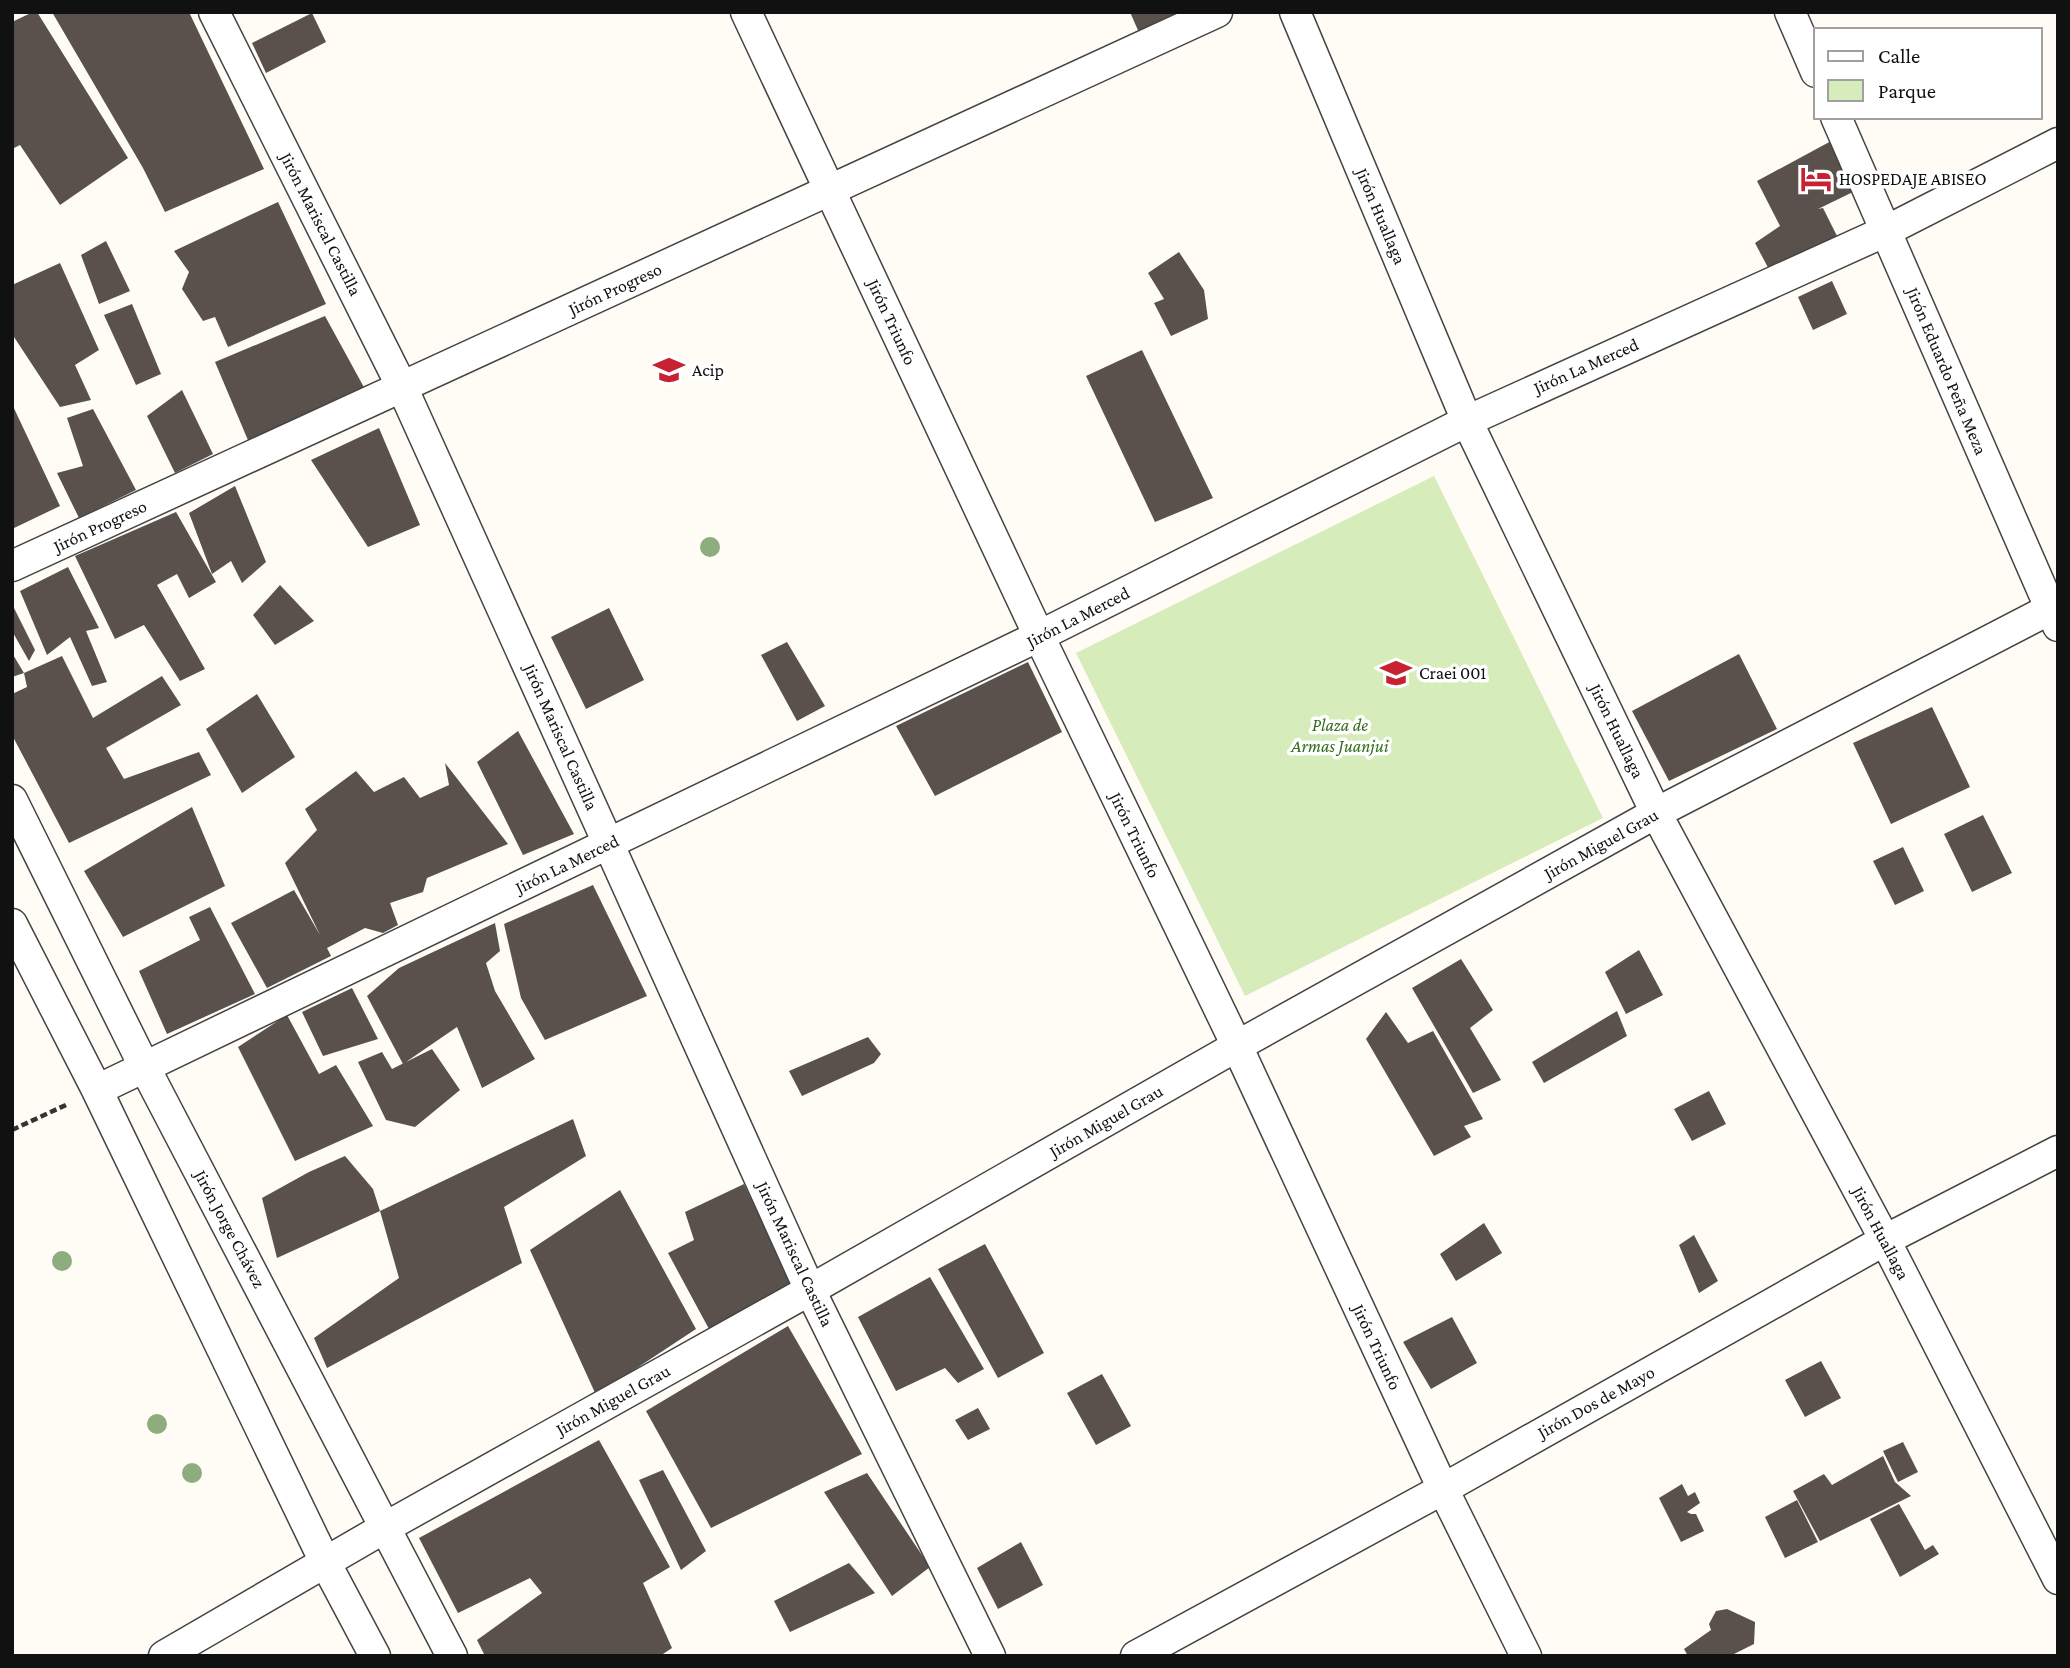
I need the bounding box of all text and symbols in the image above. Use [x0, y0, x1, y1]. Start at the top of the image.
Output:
legend [1814, 28, 2042, 119]
text: Calle [1878, 44, 1920, 68]
text: Parque [1878, 79, 1936, 103]
street label: Jirón Mariscal Castilla [275, 147, 366, 299]
hotel icon: HOSPEDAJE ABISEO [1799, 162, 1833, 196]
street label: Jirón Huallaga [1351, 163, 1410, 267]
place label: HOSPEDAJE ABISEO [1839, 169, 1987, 189]
street label: Jirón Progreso [563, 259, 665, 320]
street label: Jirón Triunfo [863, 274, 921, 368]
street label: Jirón Eduardo Peña Meza [1902, 282, 1991, 458]
street label: Jirón La Merced [1529, 334, 1642, 399]
school or university icon: Acip [652, 353, 686, 387]
place label: Acip [692, 360, 724, 380]
street label: Jirón Progreso [48, 496, 150, 557]
street label: Jirón La Merced [1022, 582, 1133, 652]
school or university icon: Craei 001 [1379, 656, 1413, 690]
street label: Jirón Mariscal Castilla [519, 659, 602, 813]
place label: Craei 001 [1419, 663, 1486, 683]
street label: Jirón Huallaga [1585, 679, 1648, 781]
park label: Plaza de Armas Juanjui [1290, 715, 1389, 757]
street label: Jirón Triunfo [1105, 787, 1164, 881]
street label: Jirón Miguel Grau [1539, 804, 1662, 885]
street label: Jirón La Merced [510, 830, 622, 899]
street label: Jirón Miguel Grau [1044, 1080, 1167, 1163]
street label: Jirón Jorge Chávez [190, 1165, 270, 1292]
street label: Jirón Mariscal Castilla [752, 1176, 837, 1330]
street label: Jirón Huallaga [1847, 1181, 1914, 1283]
street label: Jirón Triunfo [1348, 1299, 1406, 1393]
street label: Jirón Miguel Grau [551, 1360, 674, 1441]
street label: Jirón Dos de Mayo [1532, 1362, 1658, 1443]

